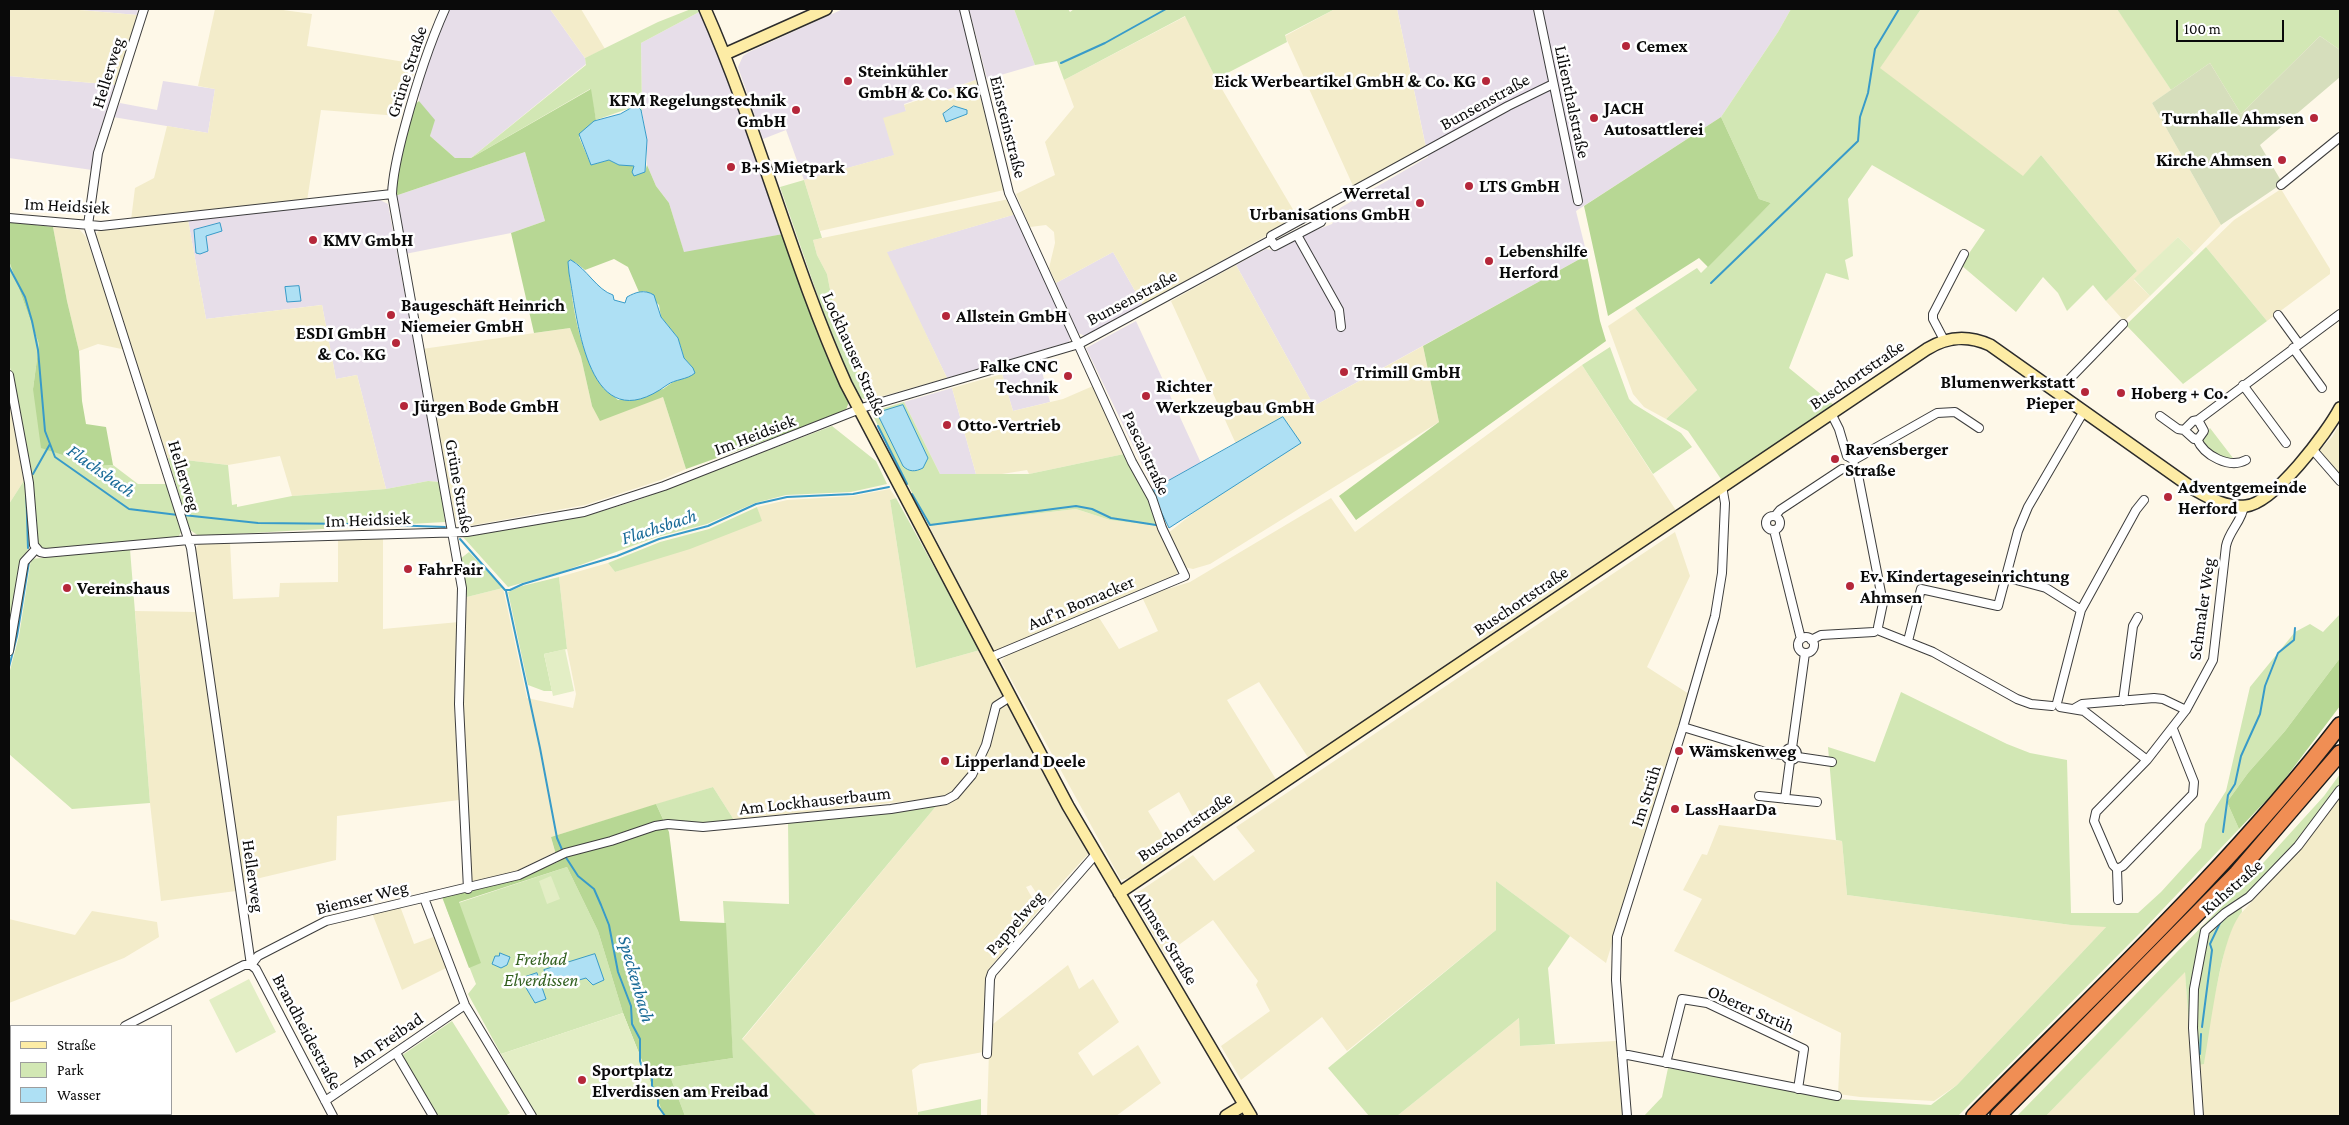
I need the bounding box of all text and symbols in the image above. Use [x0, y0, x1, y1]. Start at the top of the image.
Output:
scale bar [2179, 10, 2286, 42]
text: 100 m [2184, 21, 2221, 37]
street label: Grüne Straße [382, 23, 432, 121]
street label: Hellerweg [87, 35, 129, 111]
place label: Cemex [1636, 35, 1688, 57]
marker: Cemex [1620, 40, 1632, 52]
street label: Lilienthalstraße [1550, 44, 1594, 160]
place label: Steinkühler GmbH & Co. KG [858, 60, 979, 102]
street label: Bunsenstraße [1436, 69, 1534, 135]
place label: Eick Werbeartikel GmbH & Co. KG [1214, 70, 1476, 92]
street label: Einsteinstraße [985, 74, 1031, 180]
marker: Steinkühler GmbH & Co. KG [842, 75, 854, 87]
marker: Eick Werbeartikel GmbH & Co. KG [1480, 75, 1492, 87]
place label: KFM Regelungstechnik GmbH [609, 89, 786, 132]
place label: JACH Autosattlerei [1604, 97, 1703, 140]
marker: KFM Regelungstechnik GmbH [790, 104, 802, 116]
place label: Turnhalle Ahmsen [2162, 107, 2304, 129]
marker: JACH Autosattlerei [1588, 112, 1600, 124]
marker: Turnhalle Ahmsen [2308, 112, 2320, 124]
place label: Kirche Ahmsen [2156, 149, 2272, 171]
marker: Kirche Ahmsen [2276, 154, 2288, 166]
place label: B+S Mietpark [741, 156, 845, 178]
marker: B+S Mietpark [725, 161, 737, 173]
place label: LTS GmbH [1479, 175, 1560, 197]
marker: LTS GmbH [1463, 180, 1475, 192]
place label: Werretal Urbanisations GmbH [1249, 182, 1410, 224]
street label: Im Heidsiek [24, 193, 110, 219]
marker: Werretal Urbanisations GmbH [1414, 197, 1426, 209]
place label: KMV GmbH [323, 229, 413, 251]
marker: KMV GmbH [307, 234, 319, 246]
place label: Lebenshilfe Herford [1499, 240, 1588, 282]
marker: Lebenshilfe Herford [1483, 255, 1495, 267]
street label: Bunsenstraße [1083, 265, 1181, 331]
street label: Lockhauser Straße [817, 289, 891, 419]
place label: Baugeschäft Heinrich Niemeier GmbH [401, 294, 565, 336]
place label: Allstein GmbH [956, 305, 1067, 327]
marker: Baugeschäft Heinrich Niemeier GmbH [385, 309, 397, 321]
marker: Allstein GmbH [940, 310, 952, 322]
place label: ESDI GmbH & Co. KG [296, 322, 386, 364]
street label: Buschortstraße [1805, 335, 1909, 415]
marker: ESDI GmbH & Co. KG [390, 337, 402, 349]
place label: Falke CNC Technik [980, 355, 1058, 398]
place label: Trimill GmbH [1354, 361, 1461, 383]
marker: Trimill GmbH [1338, 366, 1350, 378]
marker: Falke CNC Technik [1062, 370, 1074, 382]
place label: Blumenwerkstatt Pieper [1941, 371, 2075, 414]
place label: Richter Werkzeugbau GmbH [1156, 375, 1315, 418]
place label: Hoberg + Co. [2131, 382, 2228, 404]
marker: Blumenwerkstatt Pieper [2079, 386, 2091, 398]
marker: Hoberg + Co. [2115, 387, 2127, 399]
marker: Richter Werkzeugbau GmbH [1140, 390, 1152, 402]
place label: Jürgen Bode GmbH [414, 395, 559, 417]
marker: Jürgen Bode GmbH [398, 400, 410, 412]
street label: Pascalstraße [1117, 408, 1175, 498]
street label: Im Heidsiek [711, 410, 799, 460]
place label: Otto-Vertrieb [957, 414, 1061, 436]
marker: Otto-Vertrieb [941, 419, 953, 431]
street label: Grüne Straße [440, 437, 478, 535]
street label: Hellerweg [163, 438, 205, 514]
place label: Ravensberger Straße [1845, 438, 1948, 480]
water label: Flachsbach [63, 439, 139, 503]
marker: Ravensberger Straße [1829, 453, 1841, 465]
place label: Adventgemeinde Herford [2178, 476, 2307, 518]
marker: Adventgemeinde Herford [2162, 491, 2174, 503]
water label: Flachsbach [619, 504, 699, 550]
street label: Im Heidsiek [325, 508, 411, 532]
street label: Schmaler Weg [2184, 556, 2220, 662]
place label: FahrFair [418, 558, 483, 580]
street label: Buschortstraße [1469, 561, 1573, 641]
marker: FahrFair [402, 563, 414, 575]
place label: Ev. Kindertageseinrichtung Ahmsen [1860, 565, 2069, 608]
street label: Auf'n Bomacker [1024, 571, 1138, 635]
place label: Vereinshaus [77, 577, 170, 599]
marker: Ev. Kindertageseinrichtung Ahmsen [1844, 580, 1856, 592]
marker: Vereinshaus [61, 582, 73, 594]
place label: Wämskenweg [1689, 740, 1796, 762]
marker: Wämskenweg [1673, 745, 1685, 757]
place label: Lipperland Deele [955, 750, 1086, 772]
marker: Lipperland Deele [939, 755, 951, 767]
street label: Im Strüh [1626, 763, 1666, 829]
street label: Am Lockhauserbaum [738, 782, 892, 820]
street label: Buschortstraße [1133, 787, 1237, 867]
place label: LassHaarDa [1685, 798, 1776, 820]
marker: LassHaarDa [1669, 803, 1681, 815]
street label: Hellerweg [237, 838, 269, 914]
street label: Kuhstraße [2197, 854, 2267, 920]
street label: Biemser Weg [314, 876, 410, 920]
street label: Pappelweg [981, 886, 1049, 960]
street label: Ahmser Straße [1129, 887, 1203, 989]
water label: Speckenbach [613, 933, 659, 1025]
park label: Freibad Elverdissen [504, 948, 578, 991]
street label: Brandheidestraße [267, 970, 347, 1094]
street label: Oberer Strüh [1704, 980, 1798, 1038]
street label: Am Freibad [347, 1008, 427, 1072]
legend [10, 1025, 172, 1115]
text: Straße [57, 1037, 96, 1053]
place label: Sportplatz Elverdissen am Freibad [592, 1059, 768, 1102]
text: Park [57, 1062, 84, 1078]
marker: Sportplatz Elverdissen am Freibad [576, 1074, 588, 1086]
text: Wasser [57, 1087, 101, 1103]

